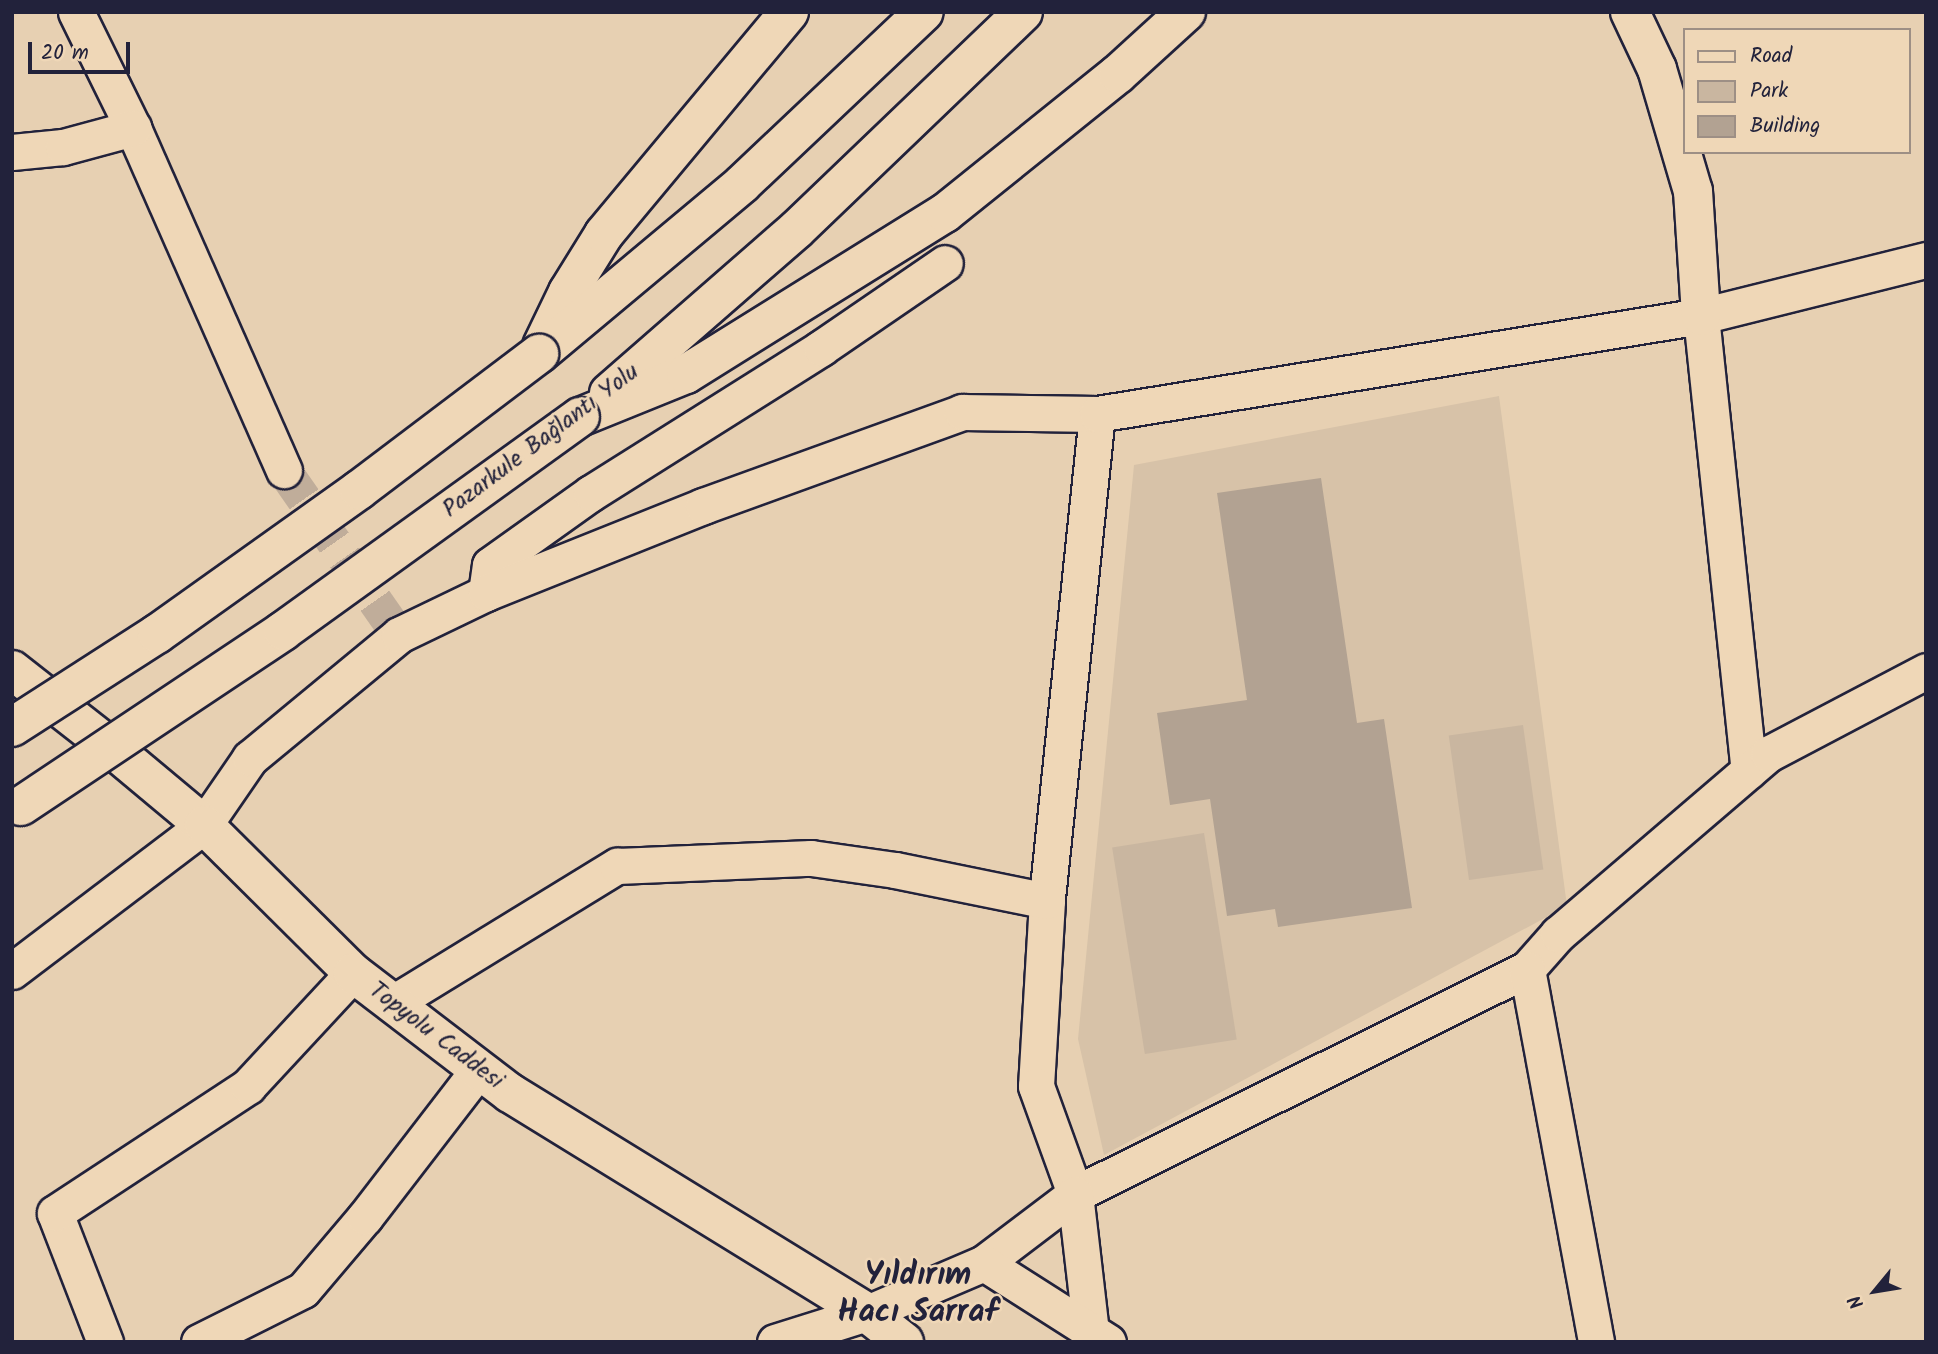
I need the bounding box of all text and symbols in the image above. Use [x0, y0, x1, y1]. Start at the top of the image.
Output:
scale bar [32, 28, 133, 72]
legend [1682, 28, 1910, 154]
text: 20 m [41, 37, 89, 70]
text: Road [1750, 40, 1792, 73]
text: Park [1750, 75, 1788, 108]
text: Building [1750, 110, 1820, 143]
street label: Pazarkule Bağlantı Yolu [437, 358, 645, 524]
street label: Topyolu Caddesi [363, 976, 509, 1096]
north arrow [1840, 1256, 1910, 1326]
district label: Yıldırım Hacı Sarraf [838, 1258, 998, 1333]
text: N [1841, 1289, 1873, 1314]

